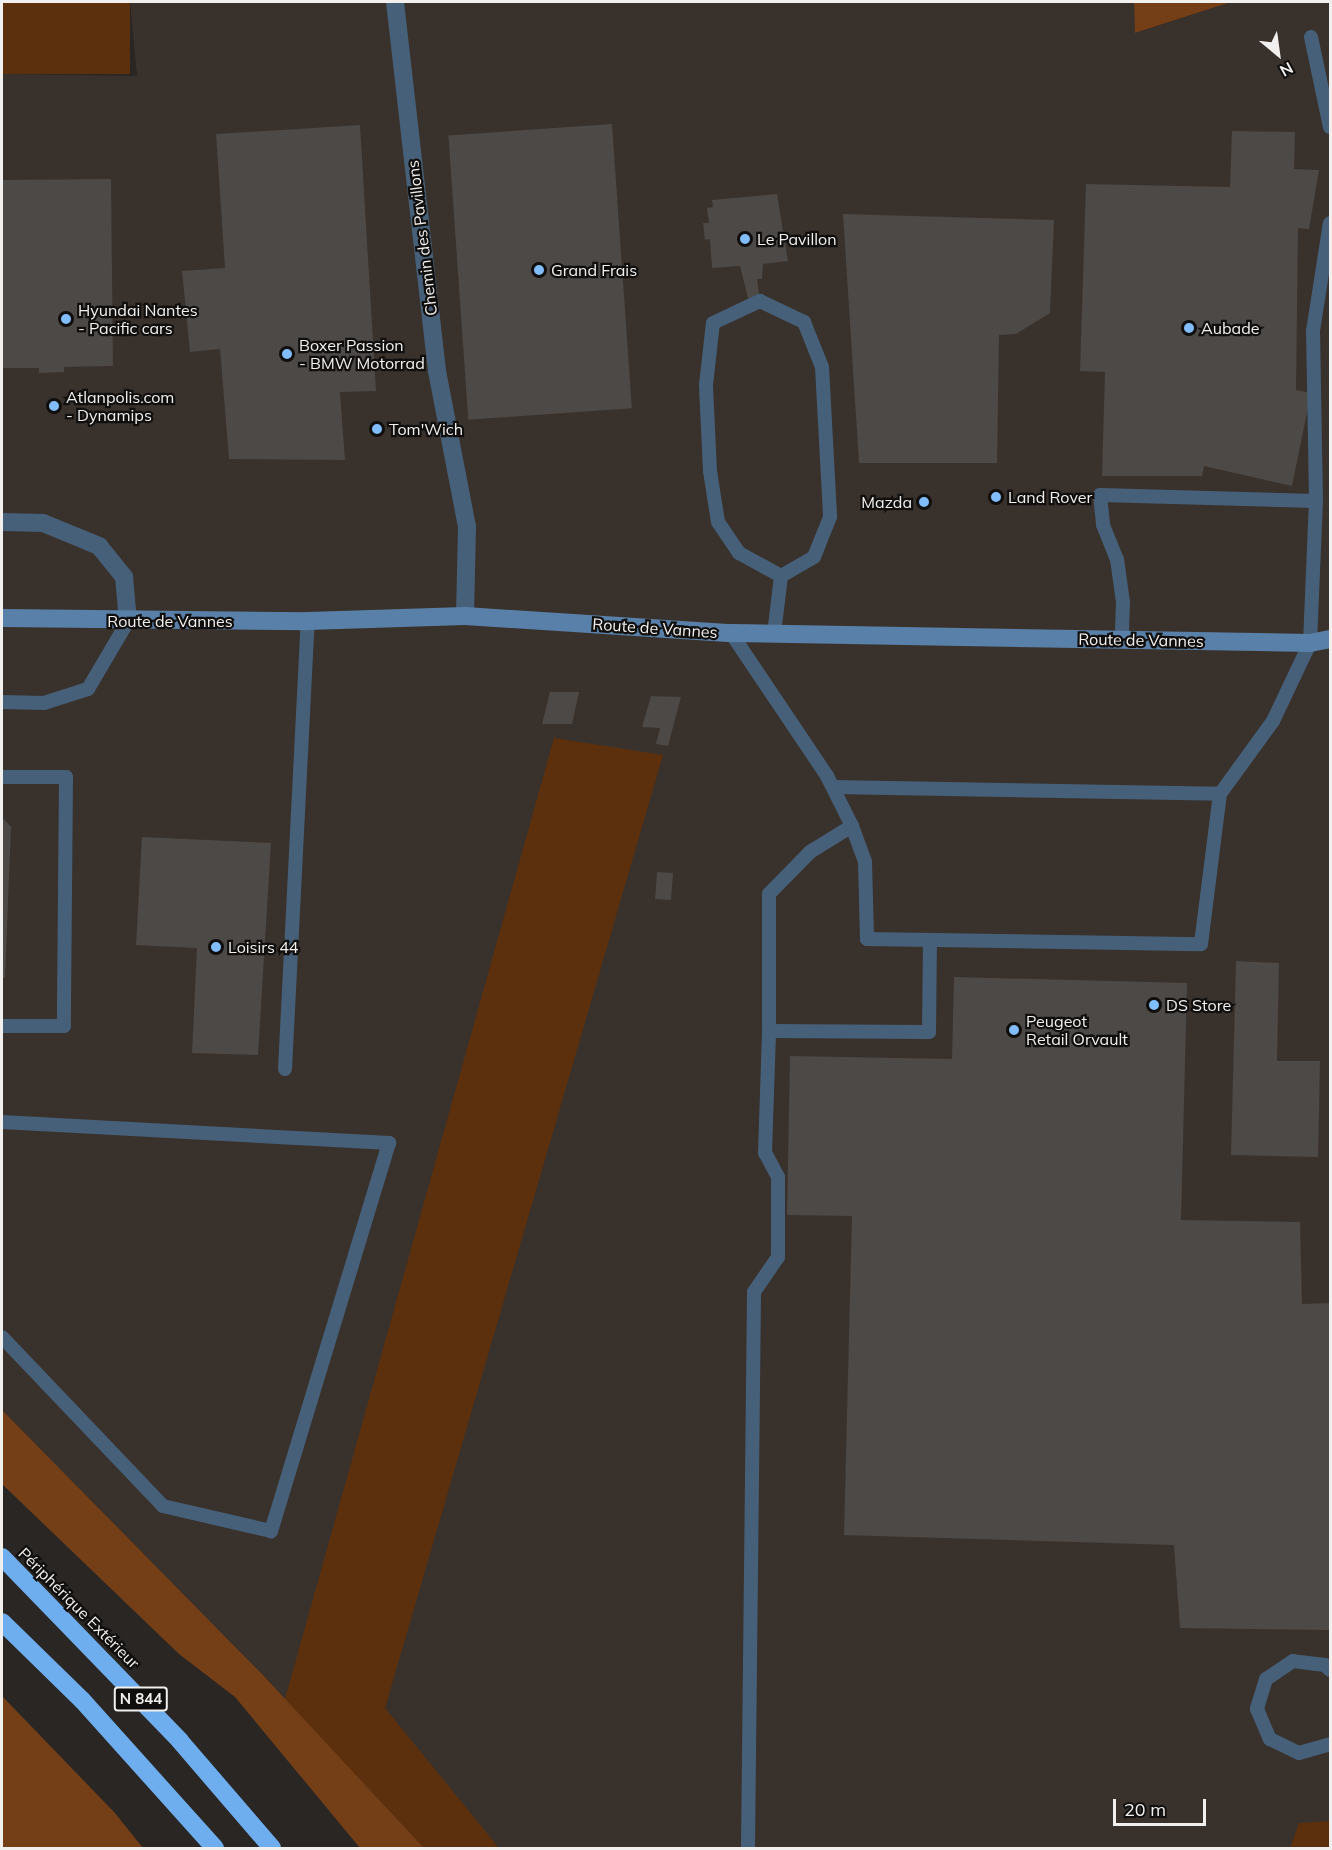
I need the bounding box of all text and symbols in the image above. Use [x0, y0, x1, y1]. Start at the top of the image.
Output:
north arrow [1248, 24, 1308, 84]
text: N [1277, 58, 1297, 81]
street label: Chemin des Pavillons [403, 159, 441, 317]
place label: Le Pavillon [757, 229, 837, 249]
marker: Le Pavillon [738, 232, 752, 246]
place label: Grand Frais [551, 260, 637, 280]
marker: Grand Frais [532, 263, 546, 277]
place label: Hyundai Nantes - Pacific cars [78, 300, 198, 338]
marker: Hyundai Nantes - Pacific cars [59, 312, 73, 326]
place label: Aubade [1201, 318, 1259, 338]
marker: Aubade [1182, 321, 1196, 335]
place label: Boxer Passion - BMW Motorrad [299, 335, 425, 373]
marker: Boxer Passion - BMW Motorrad [280, 347, 294, 361]
place label: Atlanpolis.com - Dynamips [66, 387, 174, 425]
marker: Atlanpolis.com - Dynamips [47, 399, 61, 413]
place label: Tom'Wich [389, 419, 463, 439]
marker: Tom'Wich [370, 422, 384, 436]
place label: Land Rover [1008, 487, 1092, 507]
marker: Land Rover [989, 490, 1003, 504]
place label: Mazda [861, 492, 912, 512]
marker: Mazda [917, 495, 931, 509]
street label: Route de Vannes [107, 611, 233, 631]
street label: Route de Vannes [592, 614, 718, 642]
street label: Route de Vannes [1078, 629, 1204, 651]
place label: Loisirs 44 [228, 937, 298, 957]
marker: Loisirs 44 [209, 940, 223, 954]
place label: DS Store [1166, 995, 1231, 1015]
marker: DS Store [1147, 998, 1161, 1012]
place label: Peugeot Retail Orvault [1026, 1011, 1128, 1049]
marker: Peugeot Retail Orvault [1007, 1023, 1021, 1037]
street label: Périphérique Extérieur [15, 1544, 143, 1672]
road number: N 844 [112, 1687, 170, 1711]
scale bar [1116, 1787, 1209, 1825]
text: 20 m [1124, 1798, 1166, 1821]

